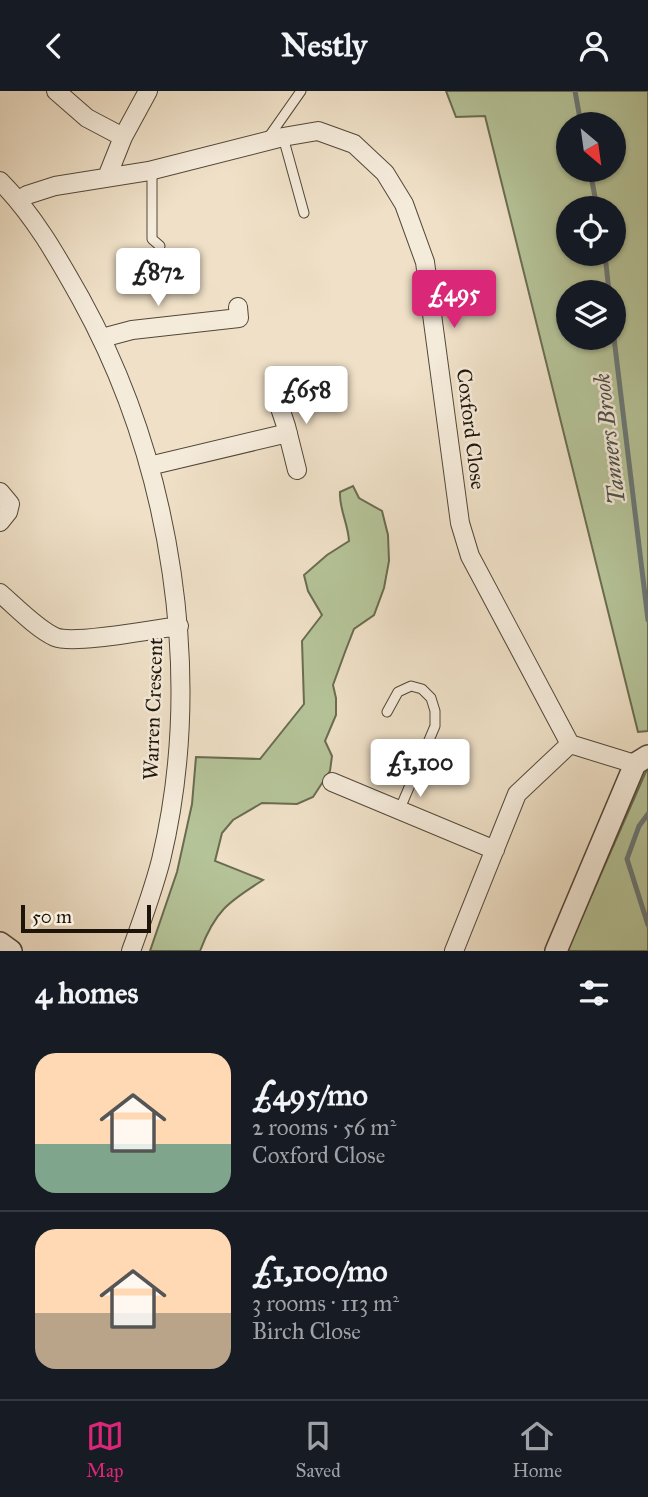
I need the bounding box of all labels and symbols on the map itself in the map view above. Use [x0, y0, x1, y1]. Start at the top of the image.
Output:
north arrow [556, 112, 626, 182]
pin: £872 [117, 249, 199, 308]
pin: £495 [413, 271, 495, 330]
pin: £658 [265, 367, 347, 426]
street label: Coxford Close [451, 367, 491, 491]
water label: Tanners Brook [587, 372, 631, 506]
street label: Warren Crescent [138, 637, 169, 781]
pin: £1,100 [363, 739, 477, 799]
scale bar [21, 902, 150, 934]

